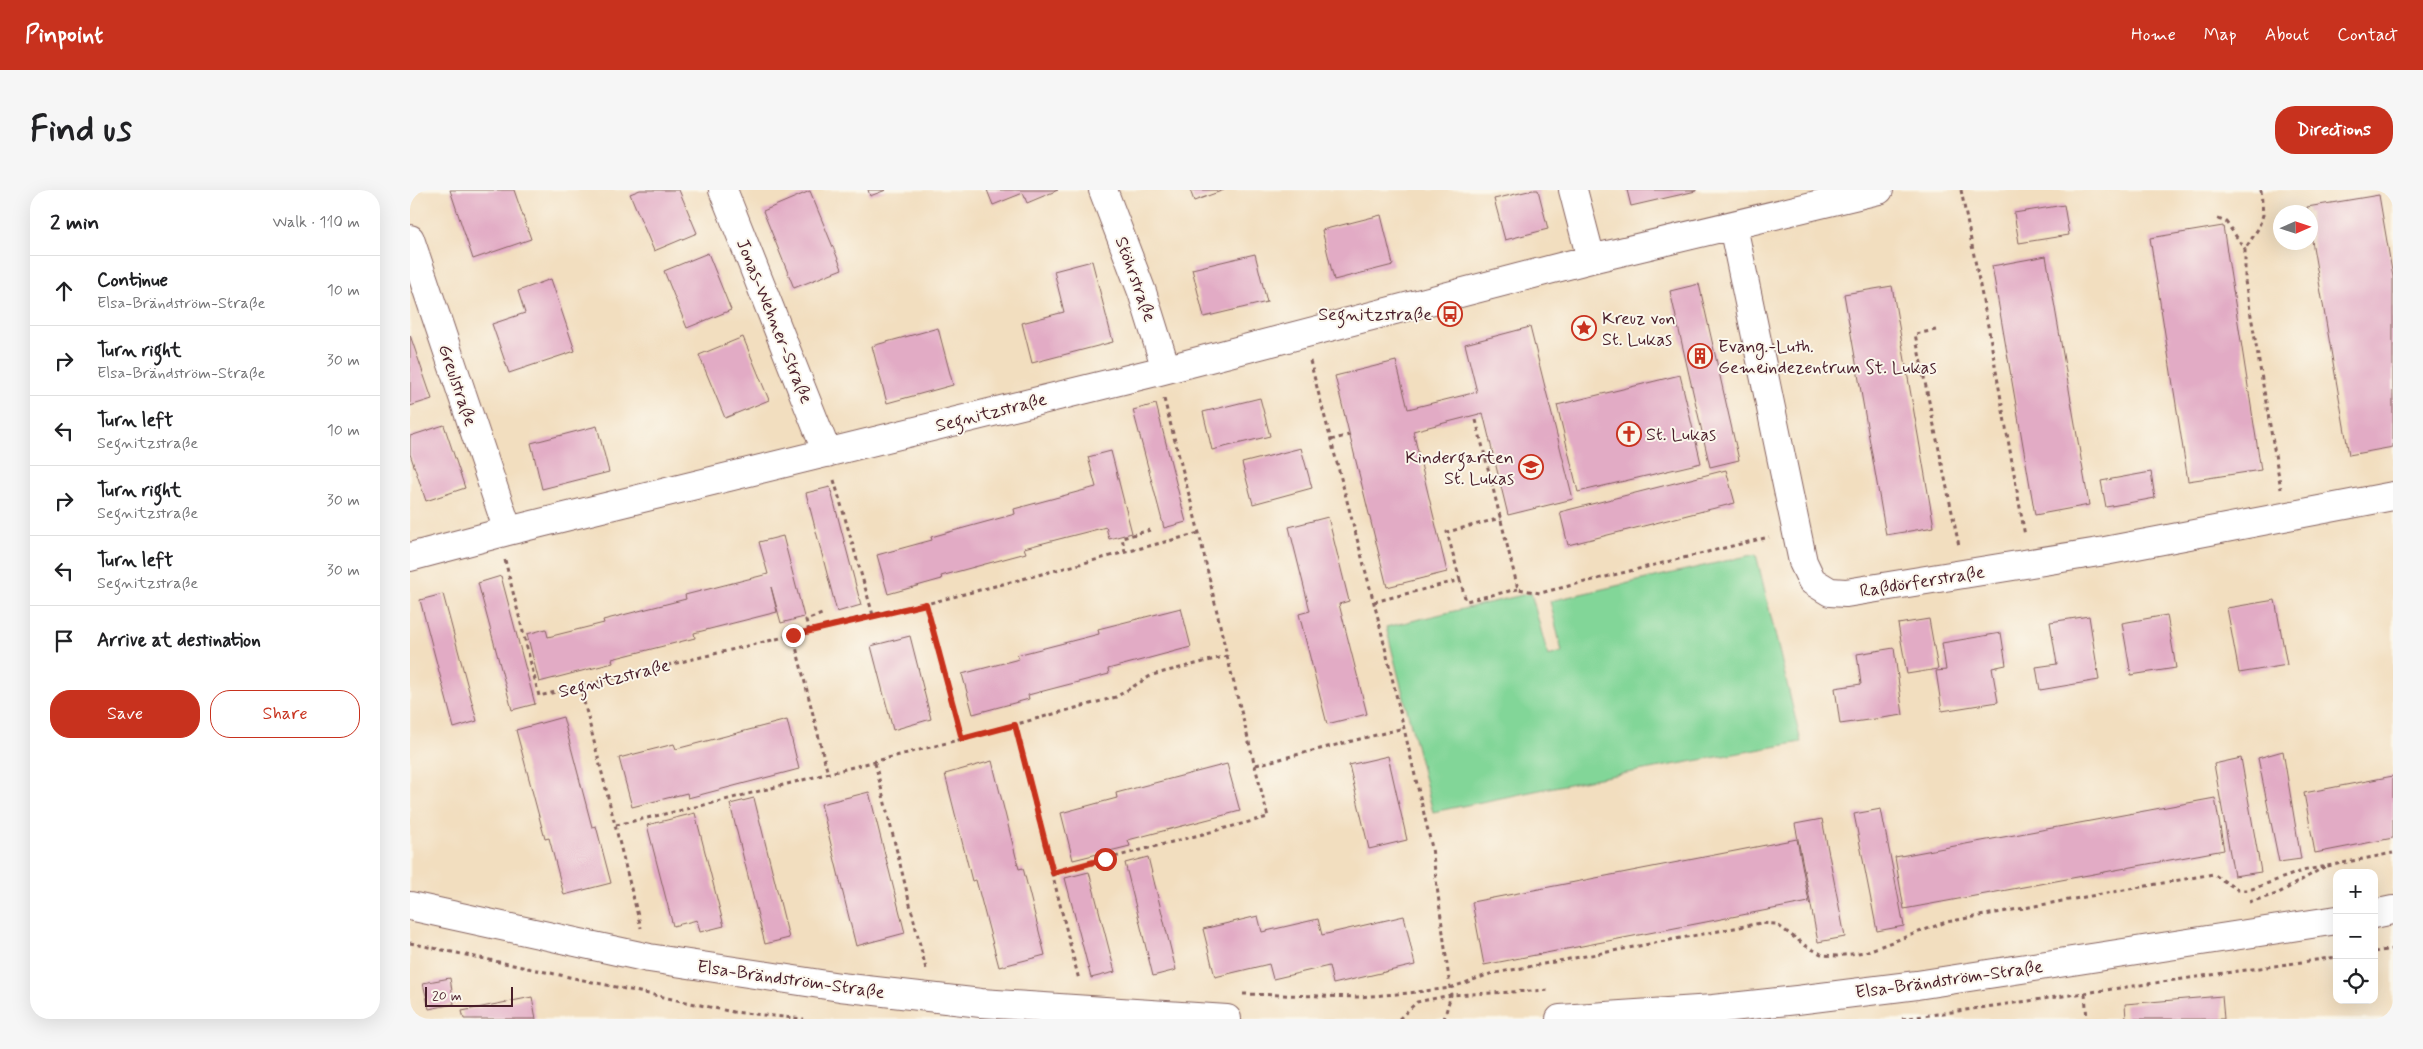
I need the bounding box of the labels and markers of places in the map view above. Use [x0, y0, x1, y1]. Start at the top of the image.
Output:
bus stop icon: Segnitzstraße [1437, 301, 1463, 327]
place label: Segnitzstraße [1318, 303, 1432, 329]
place label: Kreuz von St. Lukas [1602, 307, 1676, 352]
place icon: Kreuz von St. Lukas [1571, 315, 1597, 341]
place label: Evang.-Luth. Gemeindezentrum St. Lukas [1718, 335, 1937, 380]
building icon: Evang.-Luth. Gemeindezentrum St. Lukas [1687, 343, 1713, 369]
church icon: St. Lukas [1616, 421, 1642, 447]
place label: St. Lukas [1646, 423, 1716, 447]
place label: Kindergarten St. Lukas [1405, 446, 1514, 491]
school or university icon: Kindergarten St. Lukas [1518, 454, 1544, 480]

